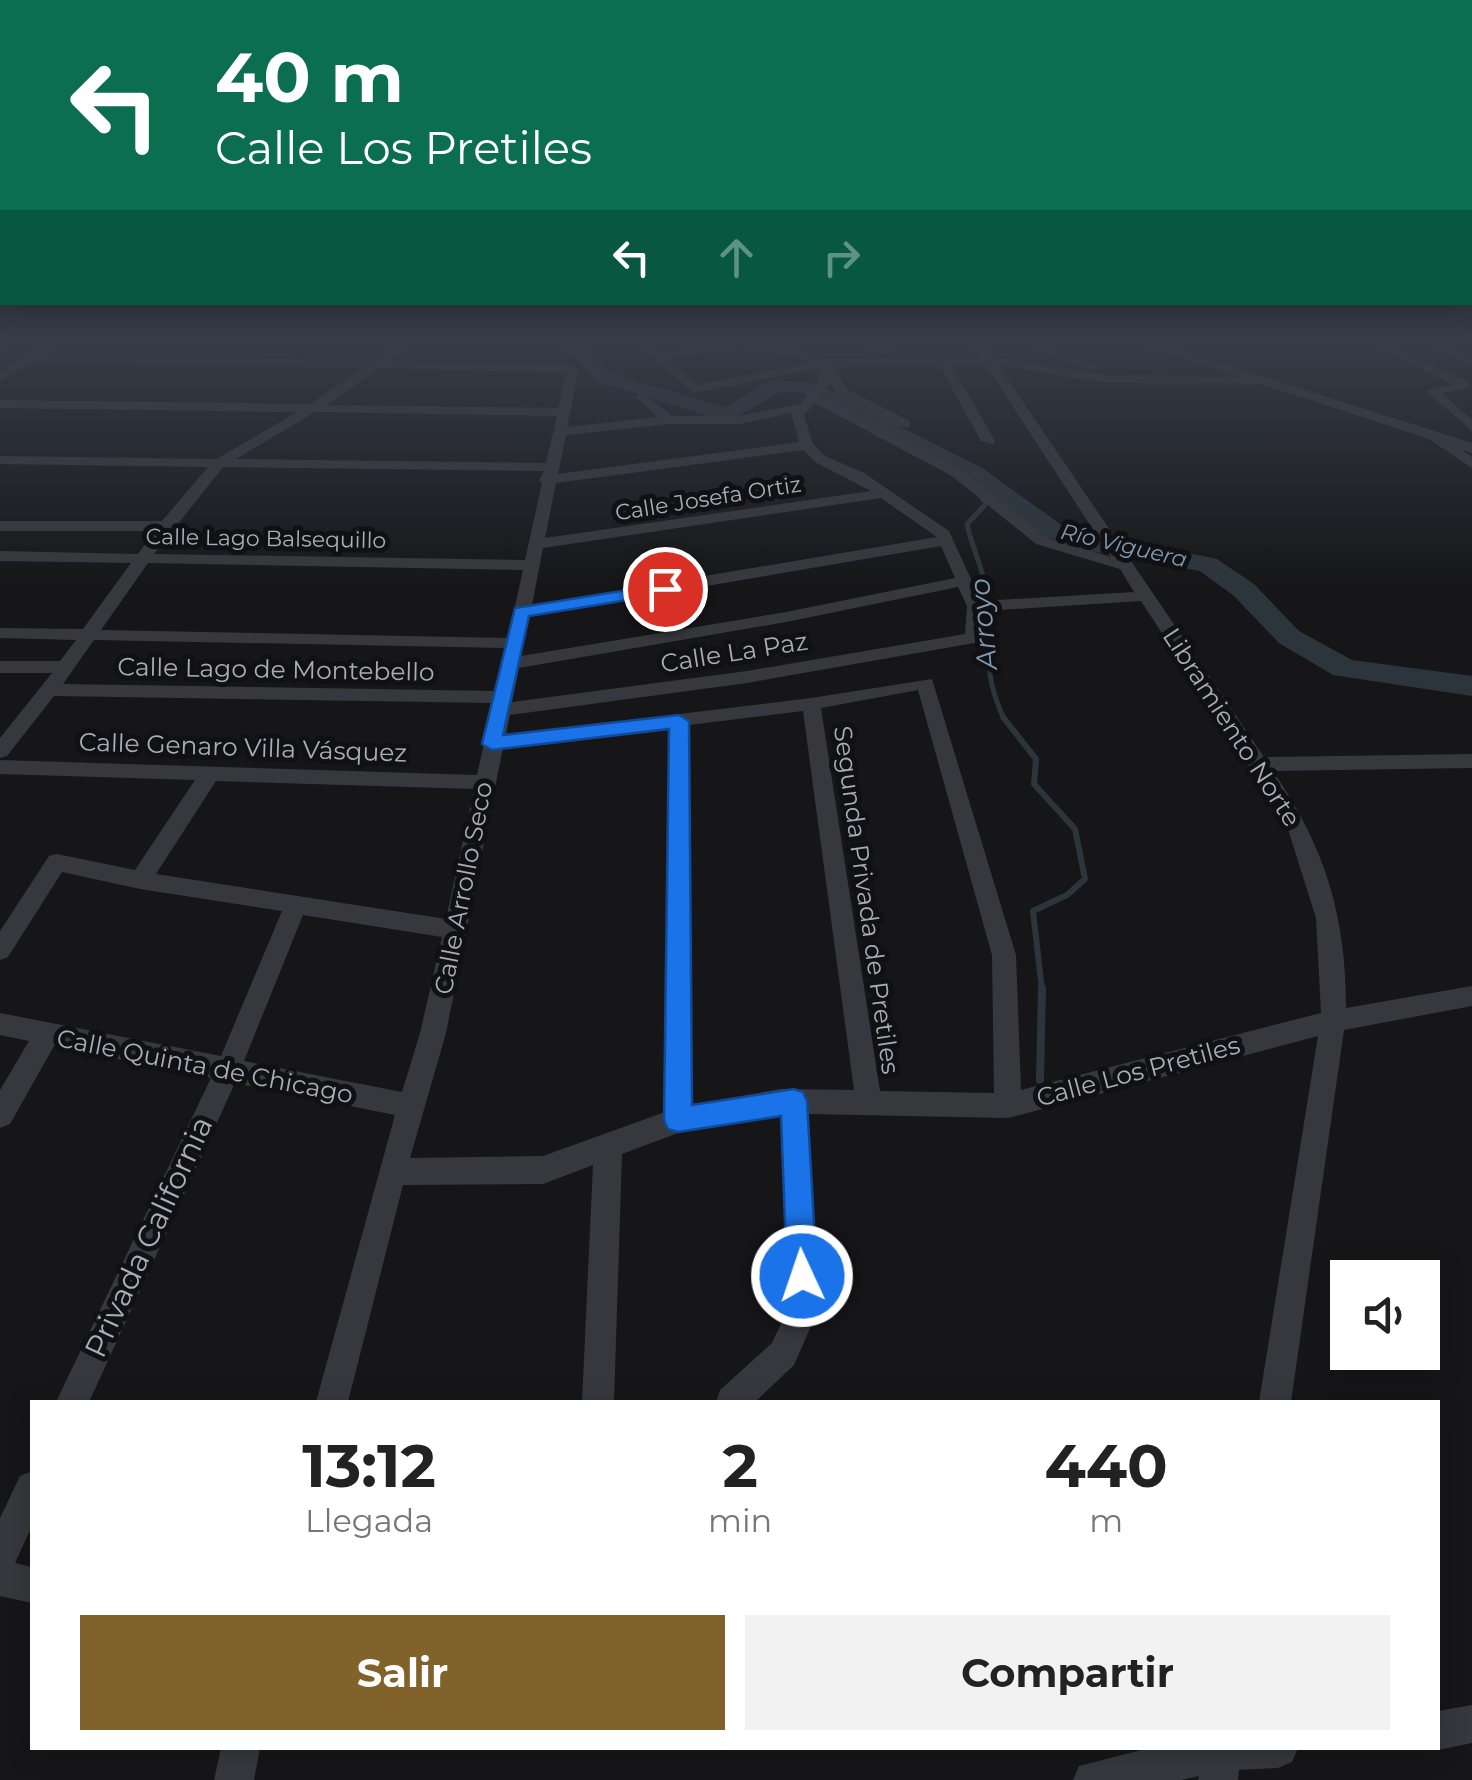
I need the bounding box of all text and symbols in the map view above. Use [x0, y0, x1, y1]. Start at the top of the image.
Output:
text: 40 m [215, 34, 404, 120]
icon: left [50, 40, 180, 170]
text: Calle Los Pretiles [215, 120, 592, 175]
icon: left [604, 230, 659, 285]
icon: ahead [709, 230, 764, 285]
icon: right [814, 230, 869, 285]
street label: Calle Josefa Ortiz [613, 470, 803, 527]
water label: Río Viguera [1058, 518, 1190, 573]
street label: Calle Lago Balsequillo [145, 523, 387, 554]
pin [623, 547, 708, 632]
icon: arrive [638, 562, 693, 617]
water label: Arroyo [962, 577, 1004, 673]
street label: Libramiento Norte [1157, 622, 1307, 832]
street label: Calle La Paz [658, 626, 810, 678]
street label: Calle Lago de Montebello [117, 651, 435, 687]
street label: Segunda Privada de Pretiles [828, 724, 906, 1076]
street label: Calle Genaro Villa Vásquez [78, 726, 408, 768]
street label: Calle Arrollo Seco [428, 779, 498, 997]
street label: Calle Quinta de Chicago [54, 1023, 356, 1109]
street label: Calle Los Pretiles [1033, 1029, 1243, 1113]
street label: Privada California [77, 1110, 221, 1363]
position arrow [750, 1224, 854, 1328]
map controls [1330, 1260, 1440, 1370]
button: sound [1330, 1260, 1440, 1370]
text: 13:12 [302, 1429, 436, 1502]
text: 2 [722, 1429, 758, 1502]
text: 440 [1044, 1429, 1168, 1502]
text: Llegada [305, 1501, 433, 1540]
text: min [708, 1501, 772, 1540]
text: m [1089, 1501, 1123, 1540]
button: Salir [80, 1615, 725, 1730]
button: Compartir [745, 1615, 1390, 1730]

